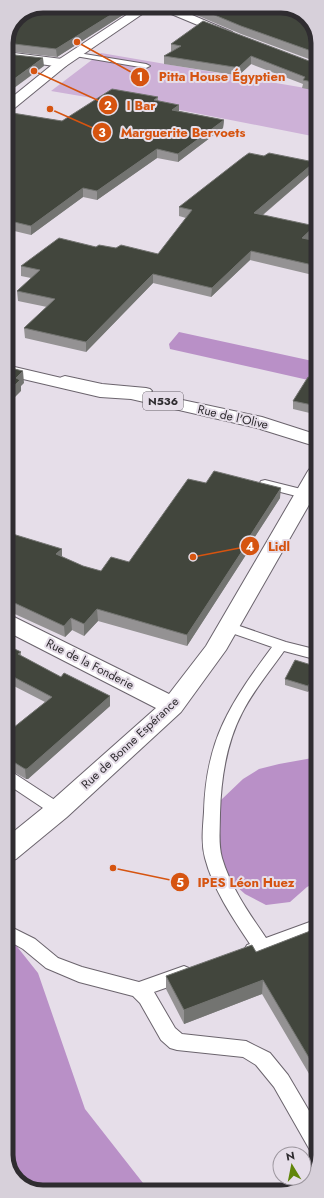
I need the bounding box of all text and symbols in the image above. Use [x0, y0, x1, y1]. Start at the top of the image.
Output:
callout: Pitta House Égyptien [130, 64, 293, 89]
text: Pitta House Égyptien [159, 67, 285, 86]
text: 1 [137, 68, 143, 86]
callout: I Bar [98, 93, 163, 118]
text: I Bar [126, 96, 156, 115]
text: 2 [104, 97, 112, 115]
callout: Marguerite Bervoets [92, 120, 253, 145]
text: Marguerite Bervoets [121, 123, 245, 142]
text: 3 [98, 124, 106, 142]
road number: N536 [143, 392, 183, 410]
street label: Rue de l'Olive [196, 400, 270, 434]
callout: Lidl [240, 534, 298, 559]
text: Lidl [268, 537, 290, 556]
text: 4 [246, 538, 254, 556]
street label: Rue de la Fonderie [43, 634, 137, 694]
street label: Rue de Bonne Espérance [77, 693, 183, 793]
callout: IPES Léon Huez [170, 870, 303, 895]
text: IPES Léon Huez [197, 873, 295, 892]
text: 5 [176, 874, 184, 892]
north arrow [272, 1146, 312, 1186]
text: N [285, 1148, 296, 1165]

